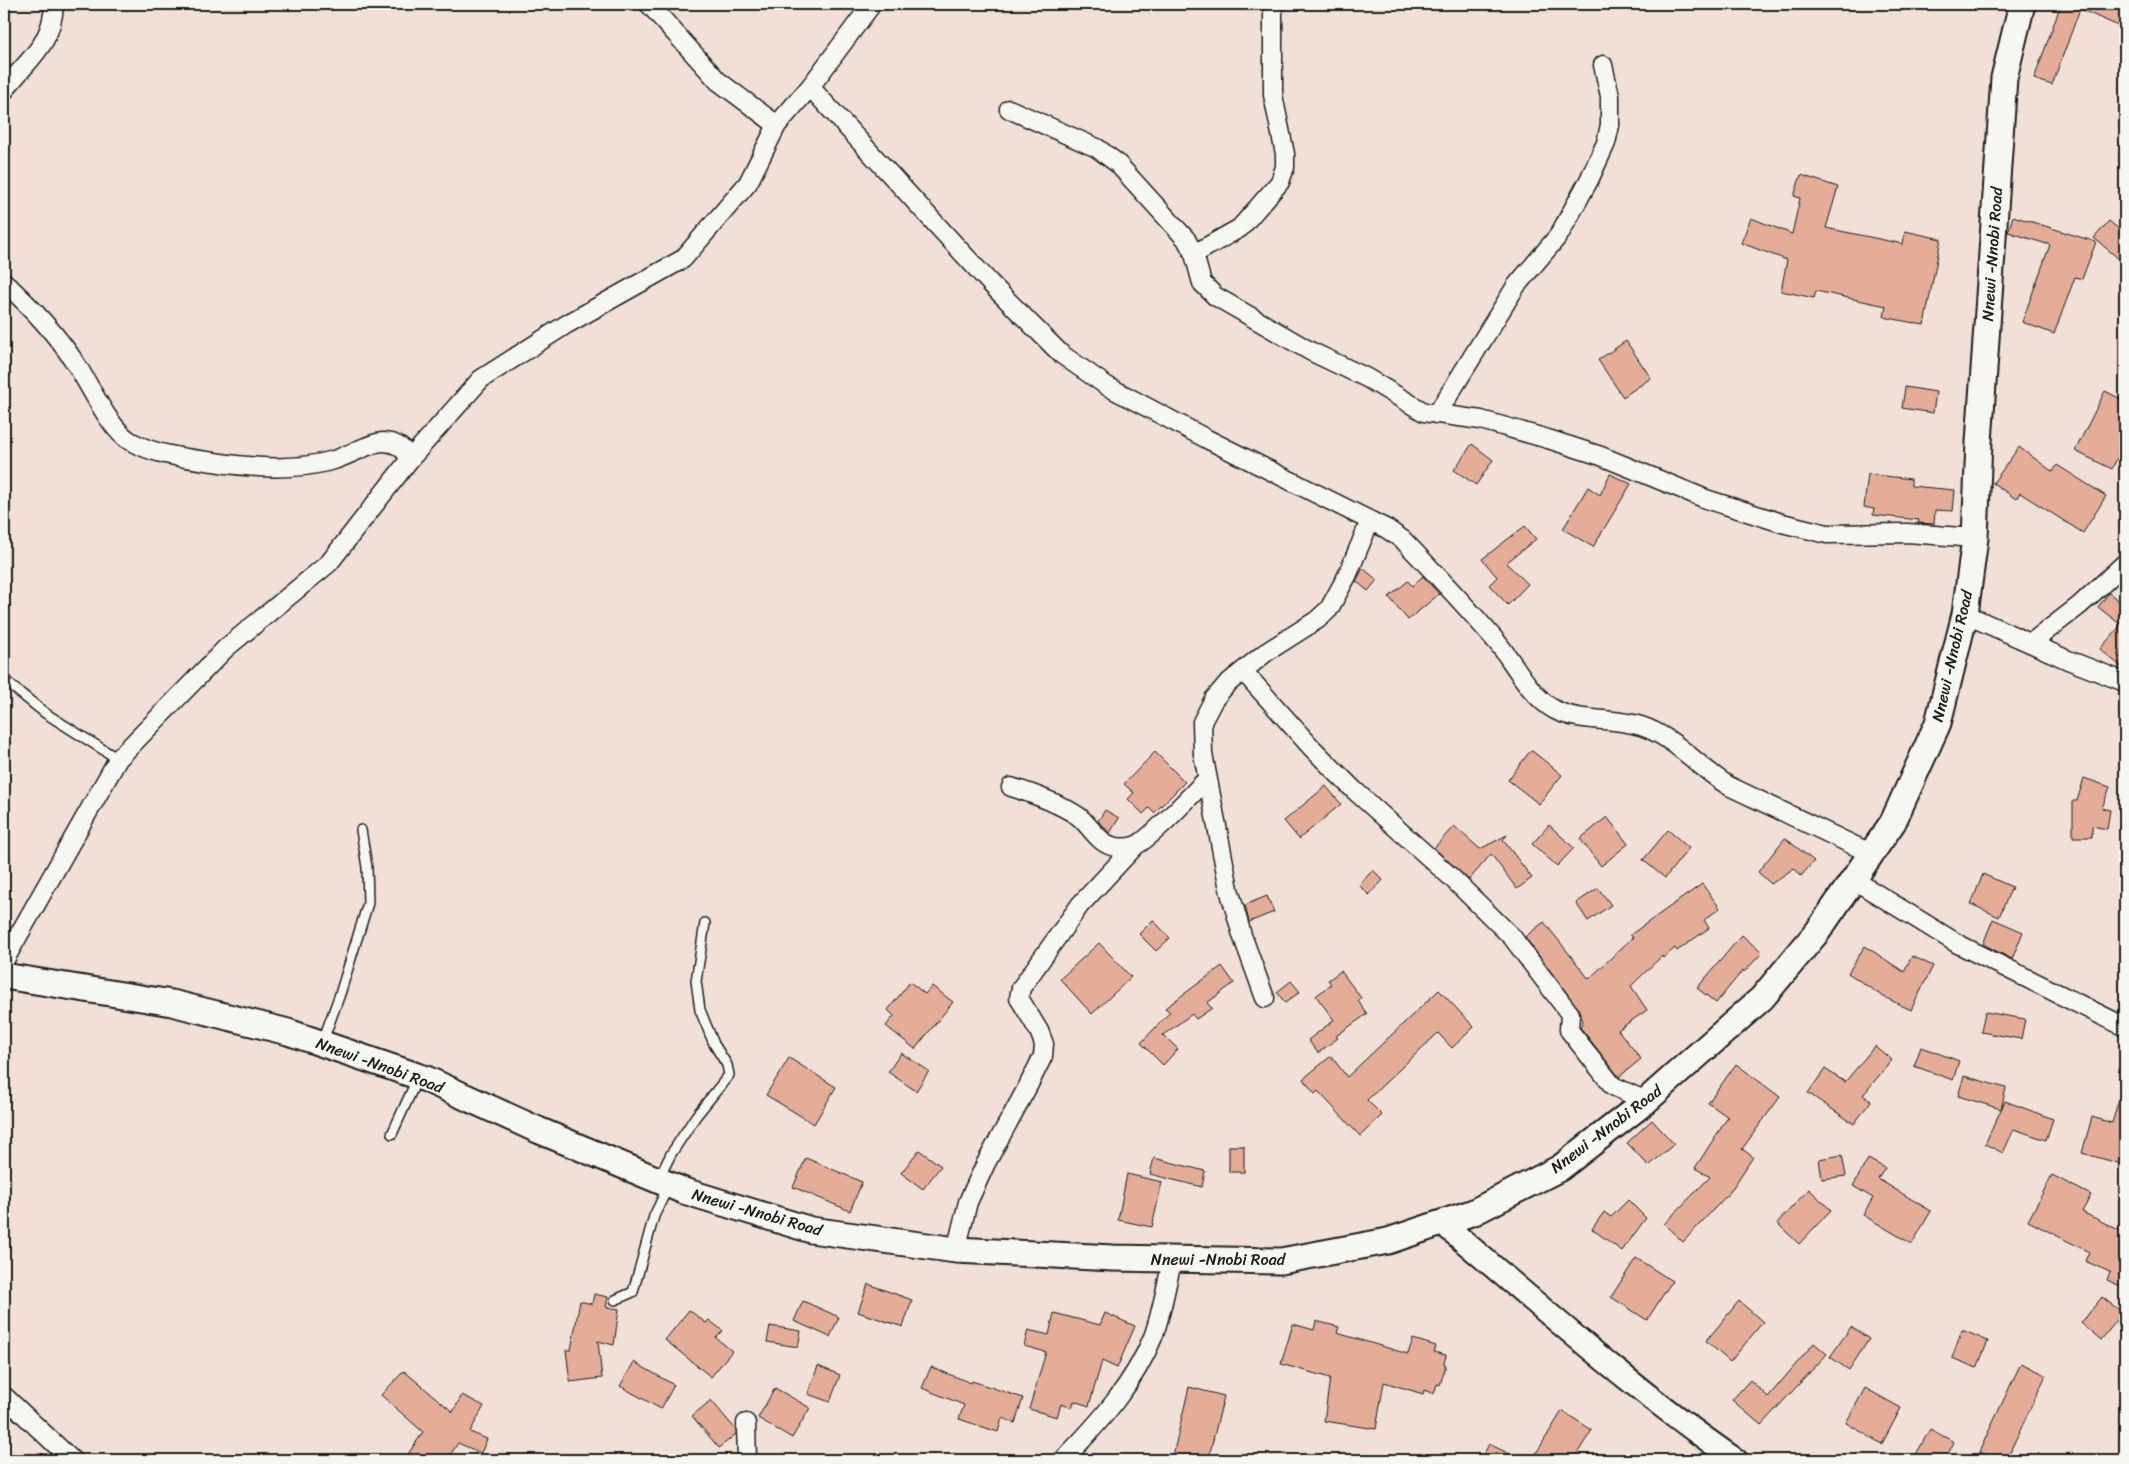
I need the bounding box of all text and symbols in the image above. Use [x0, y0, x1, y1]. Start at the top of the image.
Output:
street label: Nnewi -Nnobi Road [1973, 184, 2011, 322]
street label: Nnewi -Nnobi Road [1923, 586, 1982, 725]
street label: Nnewi -Nnobi Road [312, 1028, 450, 1102]
street label: Nnewi -Nnobi Road [1544, 1076, 1670, 1181]
street label: Nnewi -Nnobi Road [688, 1180, 827, 1245]
street label: Nnewi -Nnobi Road [1151, 1245, 1287, 1274]

